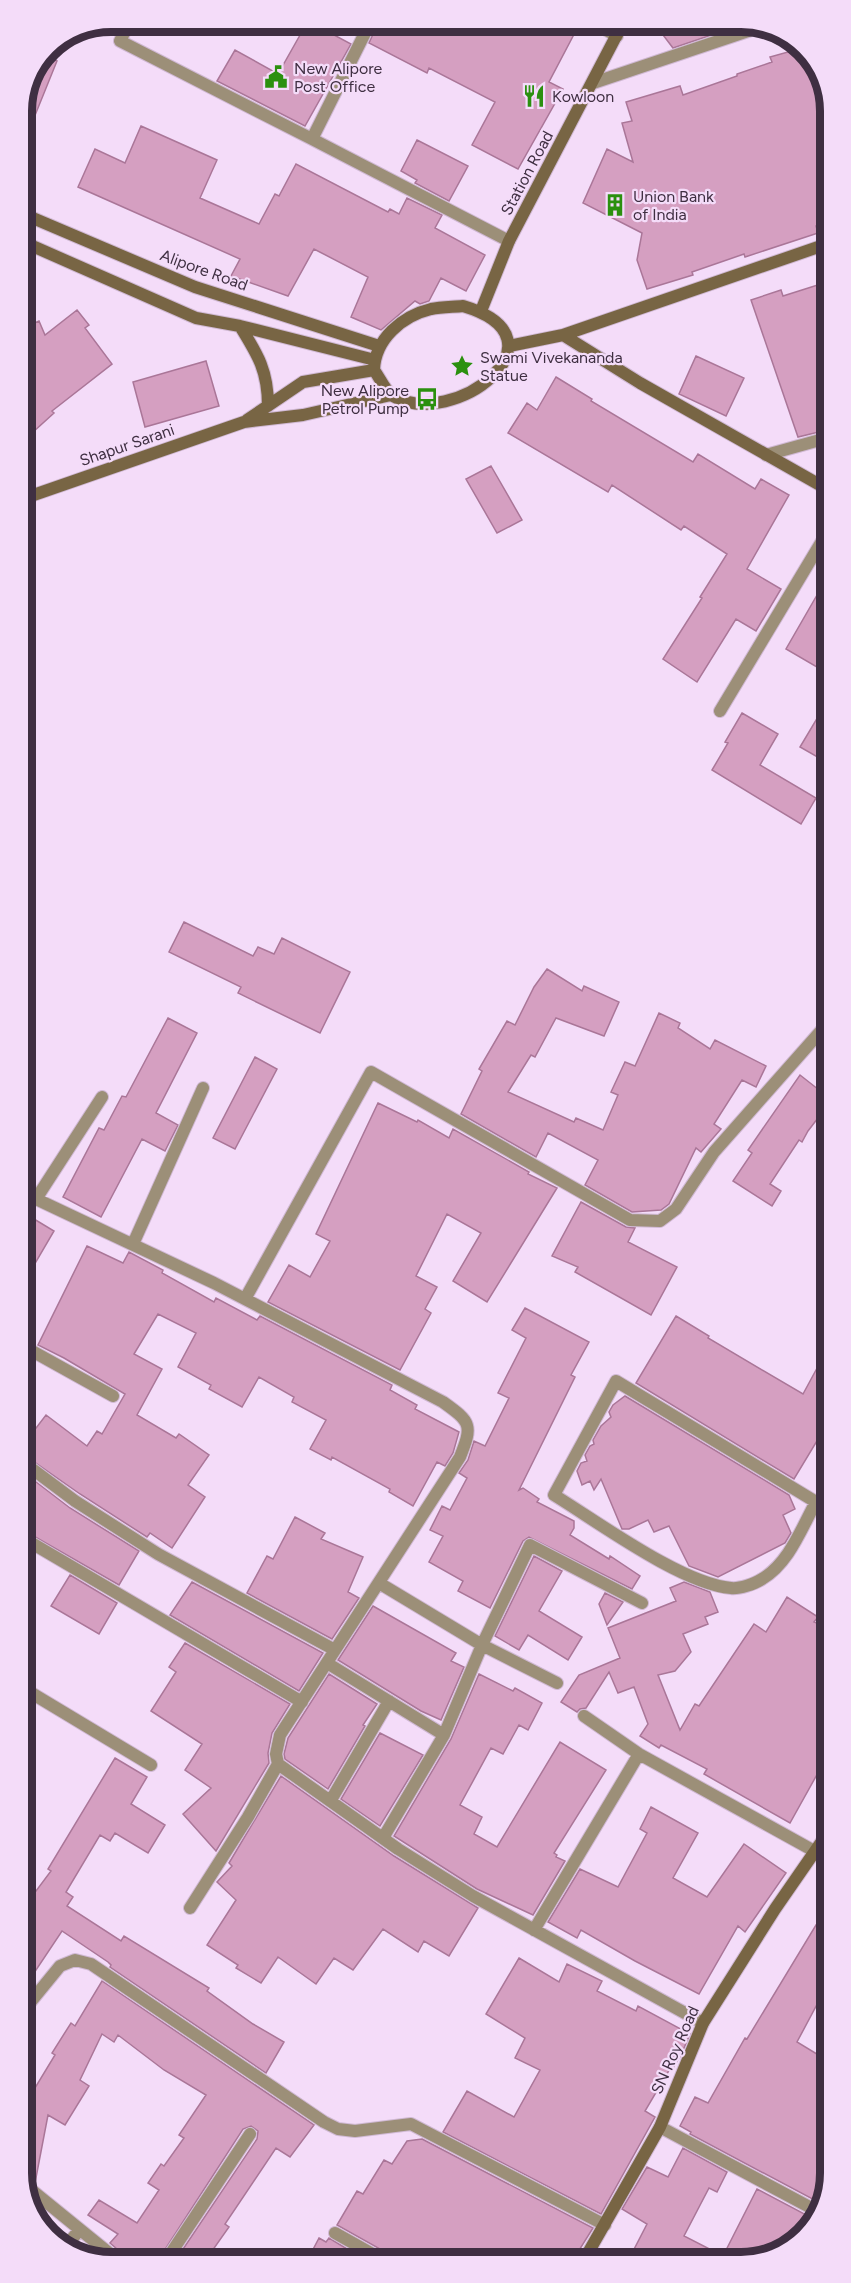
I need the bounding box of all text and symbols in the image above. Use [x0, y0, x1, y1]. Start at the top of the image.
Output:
place label: New Alipore Post Office [294, 59, 383, 96]
public building icon: New Alipore Post Office [263, 64, 289, 90]
restaurant icon: Kowloon [521, 83, 547, 109]
place label: Kowloon [552, 87, 614, 106]
street label: Station Road [497, 128, 557, 218]
place label: Union Bank of India [633, 187, 714, 224]
building icon: Union Bank of India [602, 192, 628, 218]
street label: Alipore Road [158, 245, 250, 295]
place label: Swami Vivekananda Statue [480, 348, 623, 385]
place icon: Swami Vivekananda Statue [449, 353, 475, 379]
place label: New Alipore Petrol Pump [321, 381, 409, 418]
bus stop icon: New Alipore Petrol Pump [414, 386, 440, 412]
street label: Shapur Sarani [77, 420, 177, 470]
street label: SN Roy Road [647, 2003, 703, 2097]

